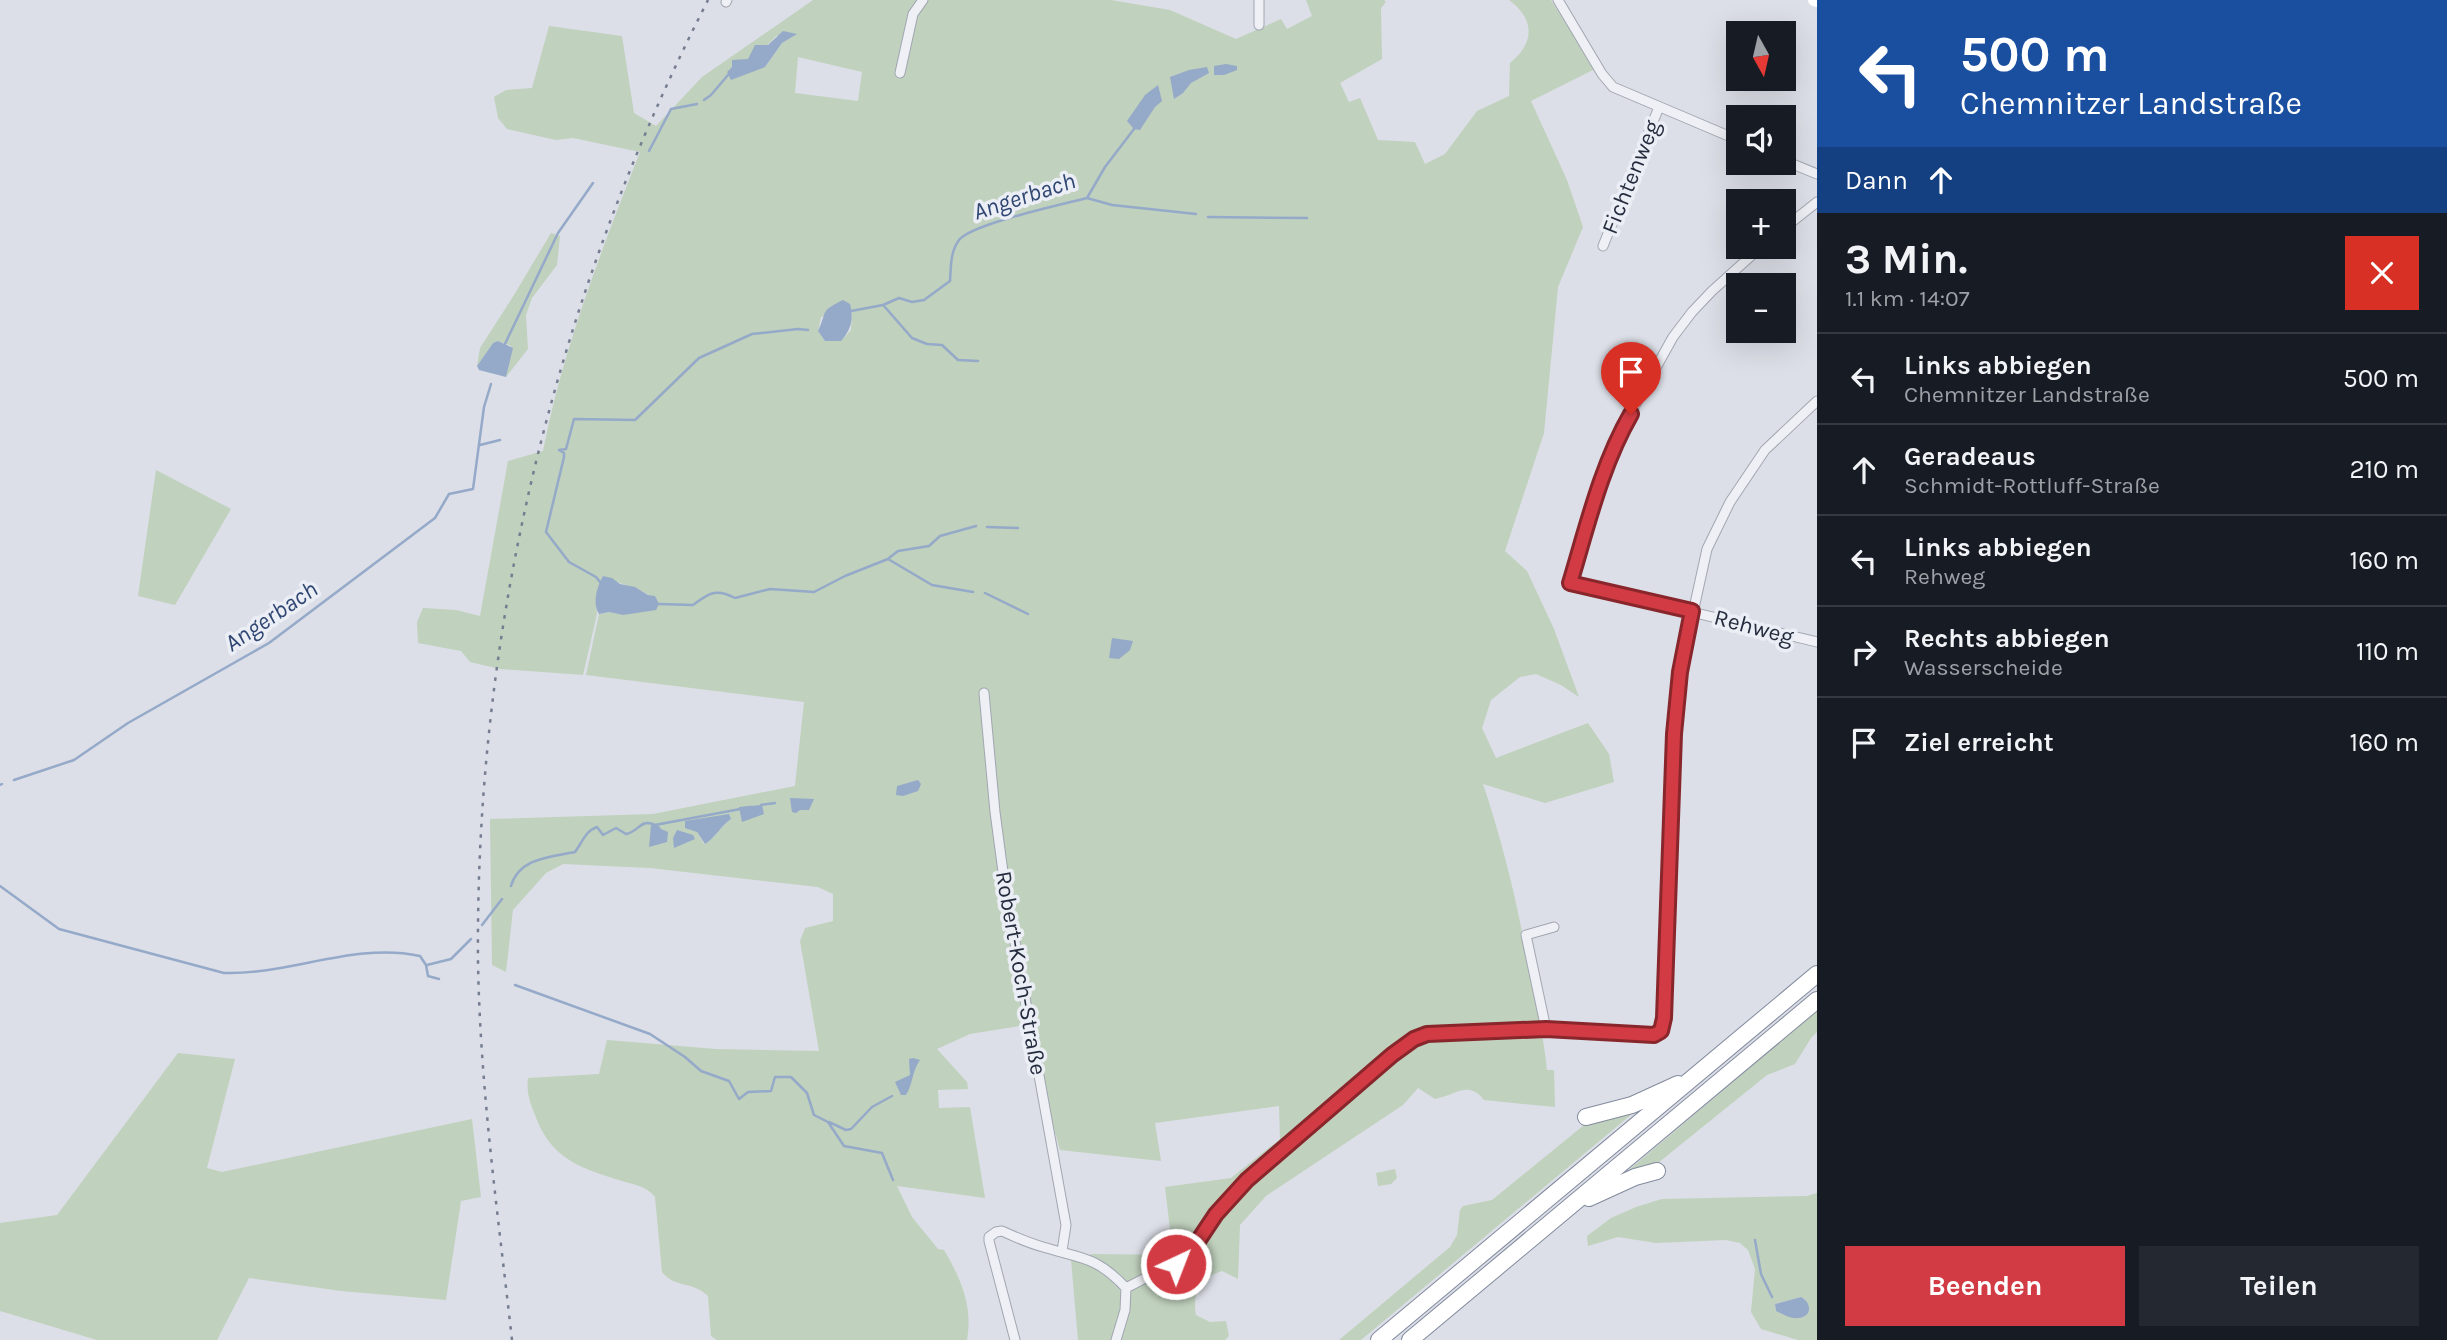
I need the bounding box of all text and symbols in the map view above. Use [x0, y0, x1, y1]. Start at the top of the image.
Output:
north arrow [1726, 21, 1796, 91]
map controls [1726, 21, 1796, 343]
text: 500 m [1960, 26, 2109, 83]
icon: left [1845, 28, 1936, 119]
text: Chemnitzer Landstraße [1960, 85, 2302, 122]
button: sound [1726, 105, 1796, 175]
street label: Fichtenweg [1596, 116, 1666, 238]
icon: ahead [1922, 161, 1960, 199]
text: Dann [1845, 165, 1908, 196]
water label: Angerbach [969, 166, 1079, 226]
button: + [1726, 189, 1796, 259]
text: 3 Min. [1845, 234, 1967, 284]
button: close [2345, 236, 2419, 310]
button: − [1726, 273, 1796, 343]
text: 1.1 km · 14:07 [1845, 285, 1969, 312]
pin [1601, 342, 1661, 414]
text: Links abbiegen [1904, 350, 2092, 381]
icon: arrive [1612, 353, 1650, 391]
icon: left [1845, 360, 1883, 398]
text: 500 m [2343, 363, 2419, 394]
text: Chemnitzer Landstraße [1904, 381, 2150, 408]
text: Geradeaus [1904, 441, 2036, 472]
icon: ahead [1845, 451, 1883, 489]
text: 210 m [2349, 454, 2419, 485]
text: Schmidt-Rottluff-Straße [1904, 472, 2160, 499]
text: Links abbiegen [1904, 532, 2092, 563]
icon: left [1845, 542, 1883, 580]
text: 160 m [2350, 545, 2419, 576]
text: Rehweg [1904, 563, 1985, 590]
water label: Angerbach [219, 575, 323, 657]
street label: Rehweg [1711, 603, 1797, 651]
text: Rechts abbiegen [1904, 623, 2110, 654]
icon: right [1845, 633, 1883, 671]
text: 110 m [2356, 636, 2419, 667]
text: Wasserscheide [1904, 654, 2063, 681]
icon: arrive [1845, 724, 1883, 762]
text: Ziel erreicht [1904, 727, 2054, 758]
text: 160 m [2350, 727, 2419, 758]
street label: Robert-Koch-Straße [990, 869, 1052, 1077]
position arrow [1139, 1227, 1213, 1301]
button: Beenden [1845, 1246, 2125, 1326]
button: Teilen [2139, 1246, 2419, 1326]

